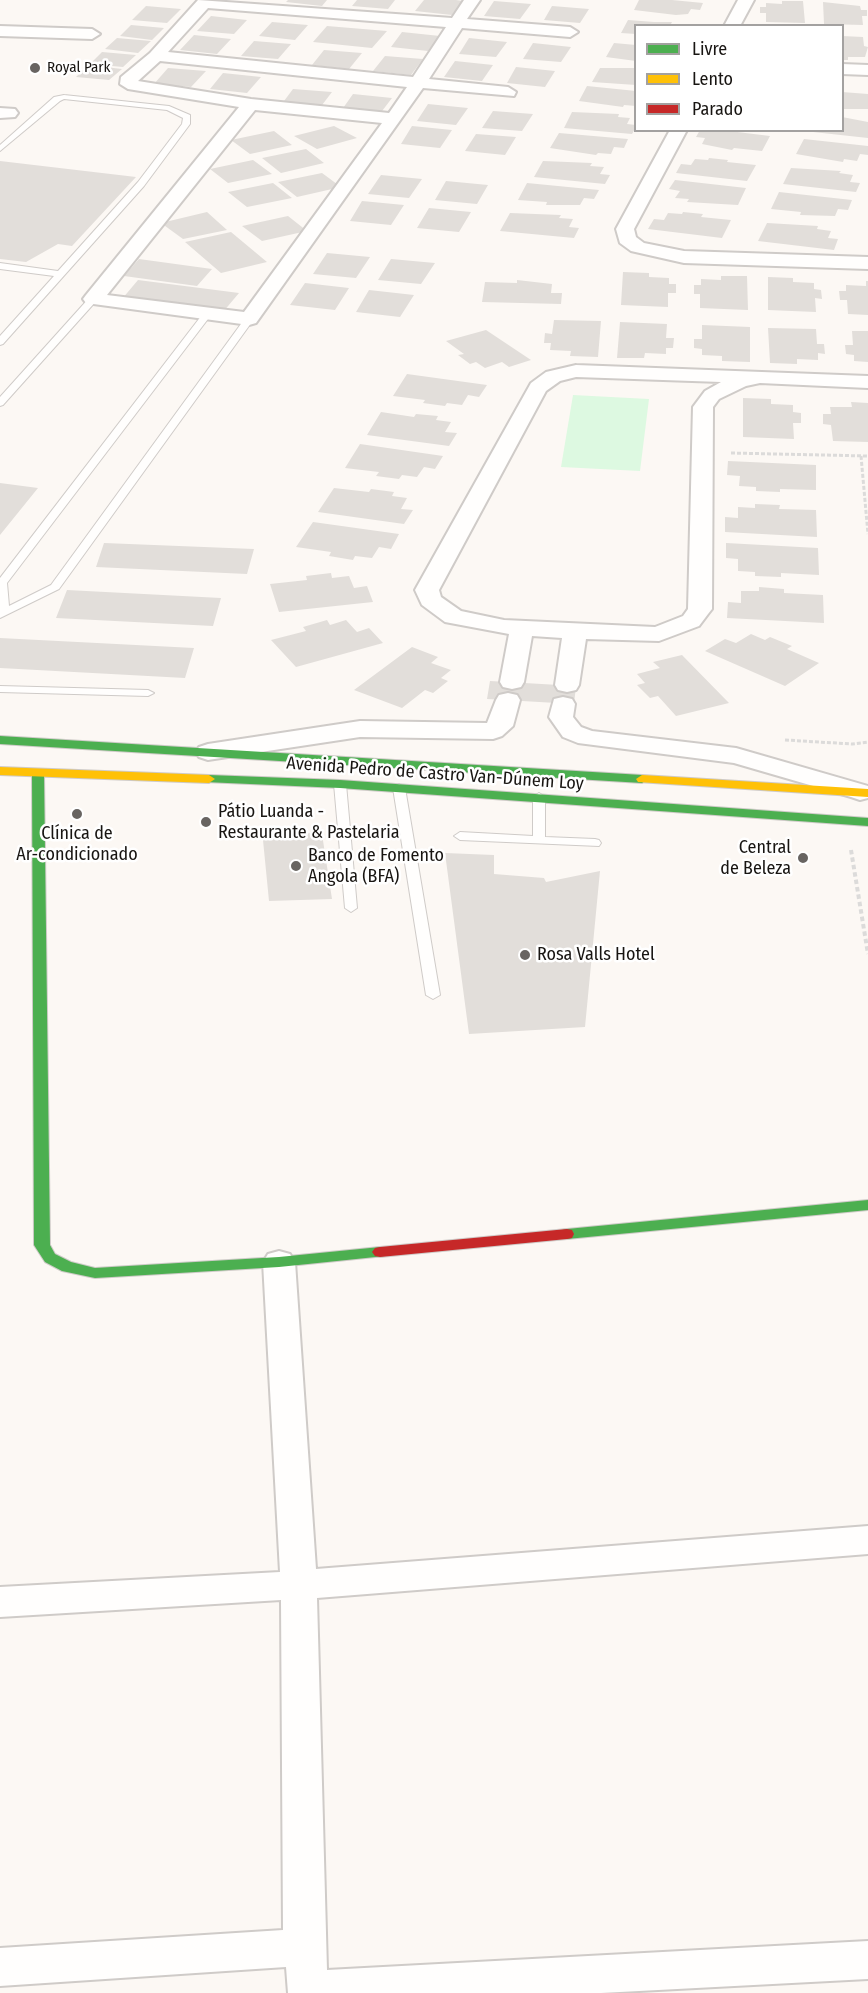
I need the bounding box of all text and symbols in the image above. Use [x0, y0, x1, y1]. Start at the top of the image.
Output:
legend [634, 24, 844, 132]
text: Livre [692, 38, 727, 60]
place label: Royal Park [47, 59, 111, 77]
marker: Royal Park [28, 61, 42, 75]
text: Lento [692, 68, 733, 90]
text: Parado [692, 98, 743, 120]
street label: Avenida Pedro de Castro Van-Dúnem Loy [286, 753, 584, 795]
place label: Pátio Luanda - Restaurante & Pastelaria [218, 801, 400, 844]
marker: Clínica de Ar-condicionado [70, 807, 84, 821]
marker: Pátio Luanda - Restaurante & Pastelaria [199, 815, 213, 829]
place label: Clínica de Ar-condicionado [16, 823, 138, 866]
place label: Central de Beleza [720, 837, 791, 880]
place label: Banco de Fomento Angola (BFA) [308, 845, 444, 888]
marker: Central de Beleza [796, 851, 810, 865]
marker: Banco de Fomento Angola (BFA) [289, 859, 303, 873]
place label: Rosa Valls Hotel [537, 944, 655, 966]
marker: Rosa Valls Hotel [518, 948, 532, 962]

